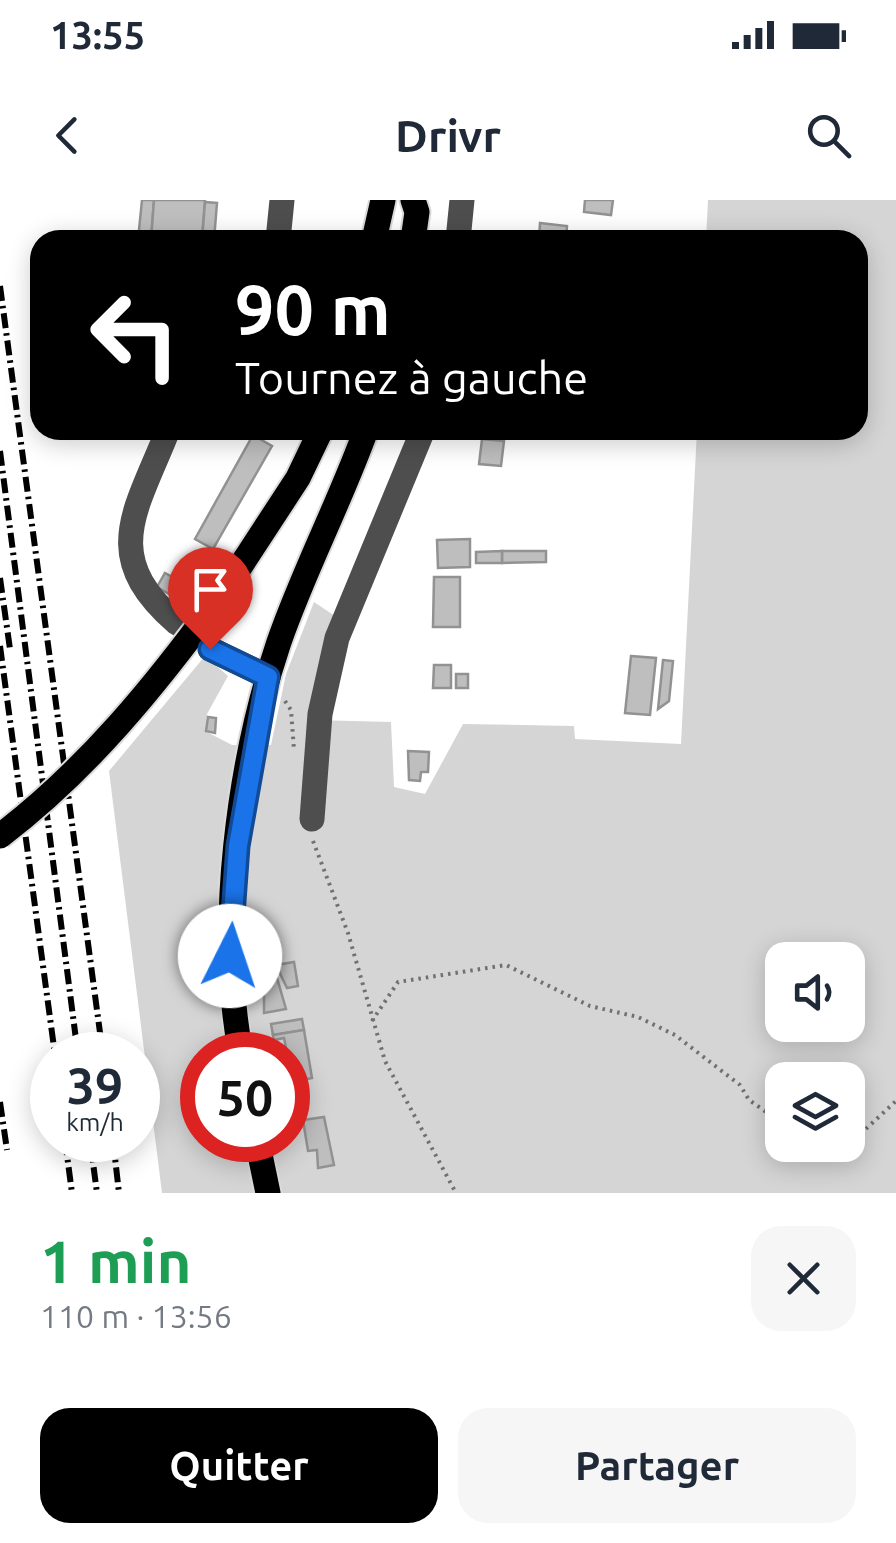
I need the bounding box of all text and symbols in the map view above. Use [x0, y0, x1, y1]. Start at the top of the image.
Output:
text: 13:55 [50, 14, 145, 56]
icon: back [40, 108, 95, 163]
icon: search [801, 108, 856, 163]
text: Drivr [395, 110, 501, 161]
icon: left [70, 270, 200, 400]
text: 90 m [235, 270, 391, 348]
text: Tournez à gauche [235, 352, 588, 403]
pin [168, 547, 253, 650]
icon: arrive [183, 562, 238, 617]
position arrow [178, 904, 282, 1008]
map controls [765, 942, 865, 1162]
button: sound [765, 942, 865, 1042]
speed limit sign: 50 [180, 1032, 310, 1162]
text: 39 [67, 1057, 123, 1113]
button: layers [765, 1062, 865, 1162]
text: km/h [66, 1108, 124, 1136]
button: close [751, 1226, 856, 1331]
text: 1 min [40, 1227, 192, 1294]
text: 110 m · 13:56 [40, 1298, 232, 1334]
button: Quitter [40, 1408, 438, 1523]
button: Partager [458, 1408, 856, 1523]

